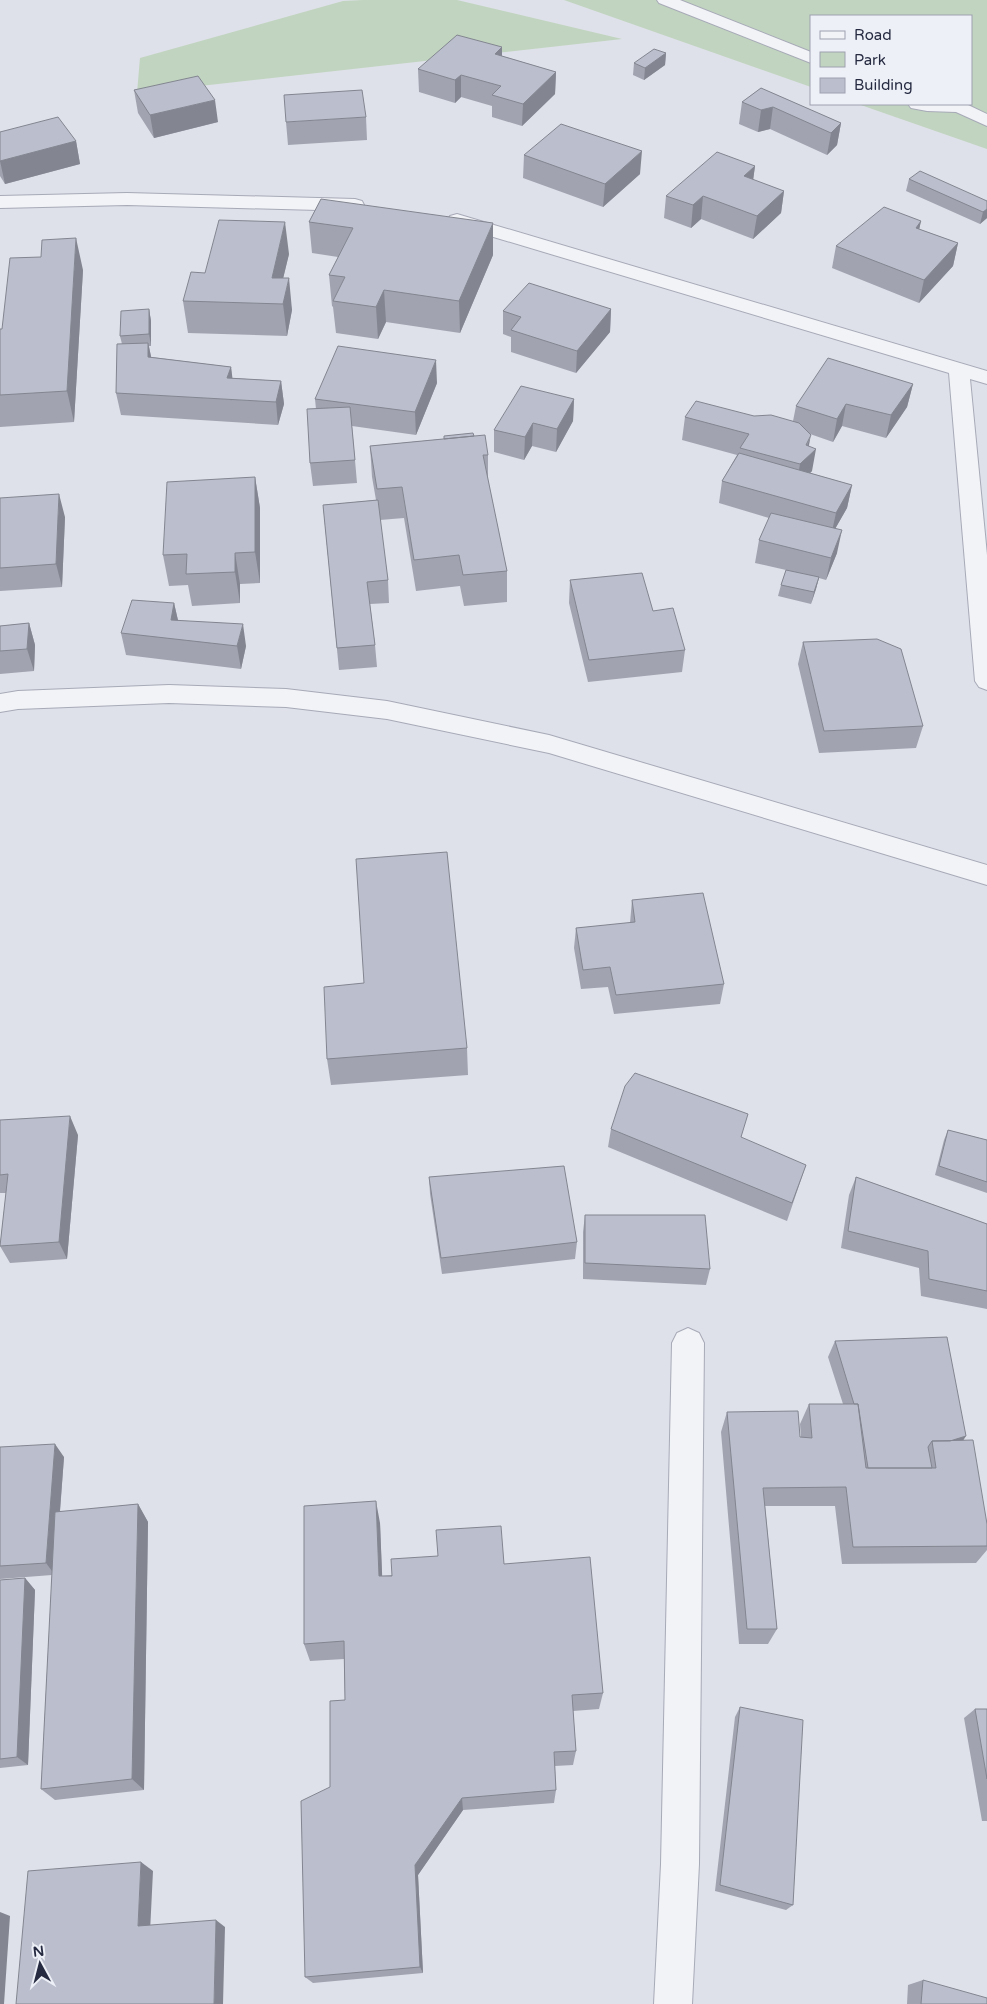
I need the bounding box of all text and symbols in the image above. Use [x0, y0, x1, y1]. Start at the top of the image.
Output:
legend [810, 15, 972, 105]
text: Road [854, 26, 892, 44]
text: Park [854, 51, 886, 69]
text: Building [854, 76, 913, 94]
north arrow [15, 1939, 65, 1989]
text: N [32, 1942, 45, 1961]

